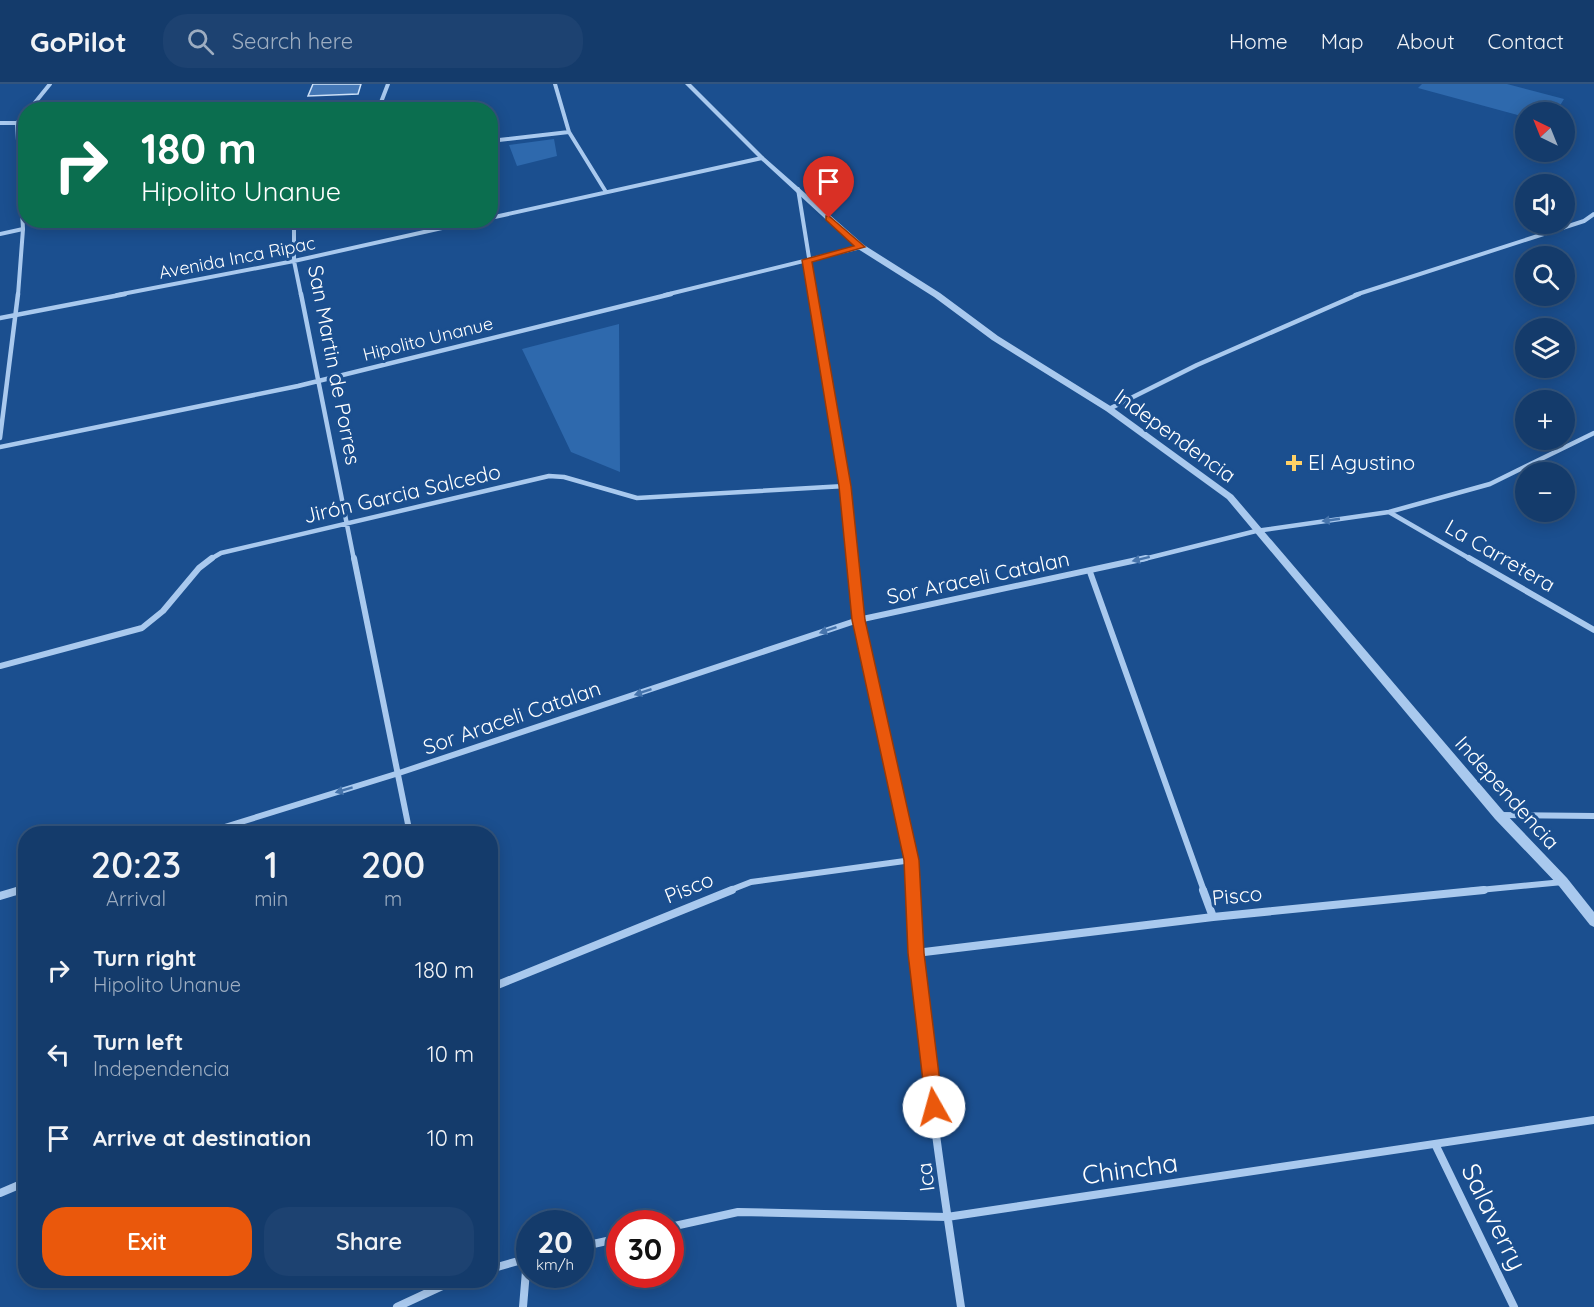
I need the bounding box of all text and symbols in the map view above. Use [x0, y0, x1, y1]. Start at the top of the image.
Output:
search box [163, 14, 583, 68]
text: GoPilot [30, 24, 127, 59]
icon: search [184, 25, 217, 58]
text: Search here [232, 27, 353, 55]
text: Home [1229, 28, 1288, 54]
text: Map [1321, 28, 1364, 54]
text: About [1397, 28, 1455, 54]
text: Contact [1488, 28, 1564, 54]
north arrow [1515, 102, 1575, 162]
map controls [1515, 102, 1575, 522]
text: 180 m [141, 122, 257, 175]
icon: right [42, 126, 120, 204]
pin [803, 156, 854, 218]
icon: arrive [812, 165, 845, 198]
text: Hipolito Unanue [141, 174, 341, 208]
button: sound [1515, 174, 1575, 234]
street label: Avenida Inca Ripac [157, 231, 317, 284]
button: search [1515, 246, 1575, 306]
street label: San Martin de Porres [303, 263, 367, 467]
street label: Hipolito Unanue [360, 311, 495, 366]
button: layers [1515, 318, 1575, 378]
street label: Independencia [1110, 382, 1241, 488]
button: + [1515, 390, 1575, 450]
place label: El Agustino [1308, 449, 1415, 475]
marker: El Agustino [1285, 454, 1303, 472]
street label: Jirón Garcia Salcedo [301, 458, 503, 528]
button: − [1515, 462, 1575, 522]
street label: La Carretera [1441, 513, 1560, 597]
one-way arrow [1322, 516, 1341, 525]
street label: Sor Araceli Catalan [884, 545, 1072, 609]
one-way arrow [1131, 555, 1150, 565]
one-way arrow [819, 625, 837, 635]
street label: Sor Araceli Catalan [419, 674, 604, 760]
one-way arrow [634, 687, 652, 697]
street label: Independencia [1450, 730, 1565, 854]
one-way arrow [335, 786, 353, 795]
text: 20:23 [91, 842, 181, 887]
text: 1 [264, 842, 278, 887]
text: 200 [361, 842, 425, 887]
street label: Pisco [660, 866, 717, 909]
street label: Pisco [1210, 879, 1263, 911]
text: Arrival [106, 886, 166, 911]
text: min [254, 886, 288, 911]
text: m [384, 886, 402, 911]
text: Turn right [93, 944, 197, 972]
icon: right [42, 954, 75, 987]
text: 180 m [415, 956, 474, 984]
text: Hipolito Unanue [93, 972, 241, 997]
text: Turn left [93, 1028, 183, 1056]
icon: left [42, 1038, 75, 1071]
text: 10 m [427, 1040, 474, 1068]
text: Independencia [93, 1056, 230, 1081]
position arrow [902, 1075, 966, 1139]
icon: arrive [42, 1122, 75, 1155]
text: Arrive at destination [93, 1124, 311, 1152]
text: 10 m [427, 1124, 474, 1152]
street label: Chincha [1080, 1145, 1180, 1192]
street label: Salaverry [1454, 1158, 1534, 1276]
street label: Ica [910, 1161, 940, 1193]
button: Exit [42, 1207, 252, 1276]
button: Share [264, 1207, 474, 1276]
speed limit sign: 30 [606, 1210, 684, 1288]
text: 20 [537, 1223, 573, 1261]
text: km/h [536, 1255, 574, 1274]

